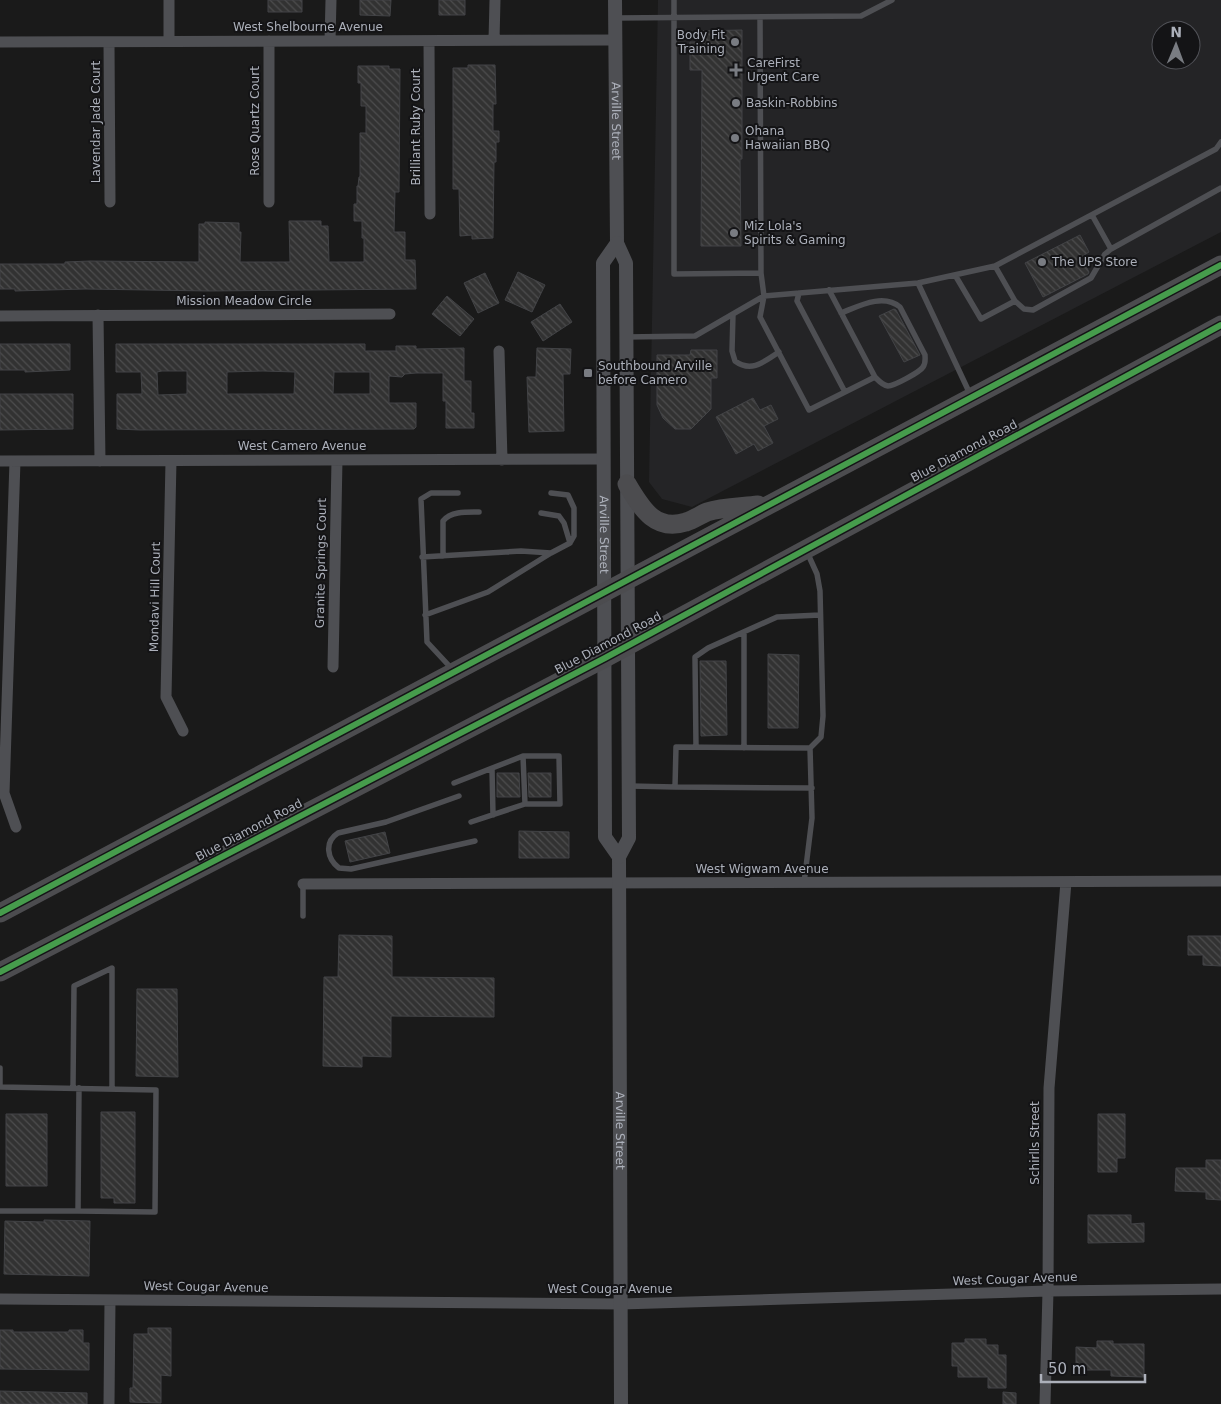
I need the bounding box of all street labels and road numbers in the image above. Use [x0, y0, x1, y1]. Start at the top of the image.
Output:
street label: West Shelbourne Avenue [233, 20, 383, 34]
street label: Lavendar Jade Court [89, 60, 103, 183]
street label: Rose Quartz Court [248, 66, 262, 176]
street label: Brilliant Ruby Court [409, 68, 423, 185]
street label: Arville Street [609, 82, 623, 160]
street label: Mission Meadow Circle [176, 294, 312, 308]
street label: Blue Diamond Road [908, 417, 1020, 485]
street label: West Camero Avenue [238, 439, 366, 453]
street label: Arville Street [597, 496, 611, 574]
street label: Granite Springs Court [313, 498, 329, 628]
street label: Mondavi Hill Court [147, 541, 163, 652]
street label: Blue Diamond Road [552, 609, 664, 677]
street label: Blue Diamond Road [193, 796, 305, 864]
street label: West Wigwam Avenue [695, 862, 829, 876]
street label: Arville Street [613, 1092, 627, 1170]
street label: Schirlls Street [1028, 1101, 1042, 1185]
street label: West Cougar Avenue [952, 1270, 1078, 1288]
street label: West Cougar Avenue [143, 1279, 269, 1295]
street label: West Cougar Avenue [548, 1282, 672, 1296]

